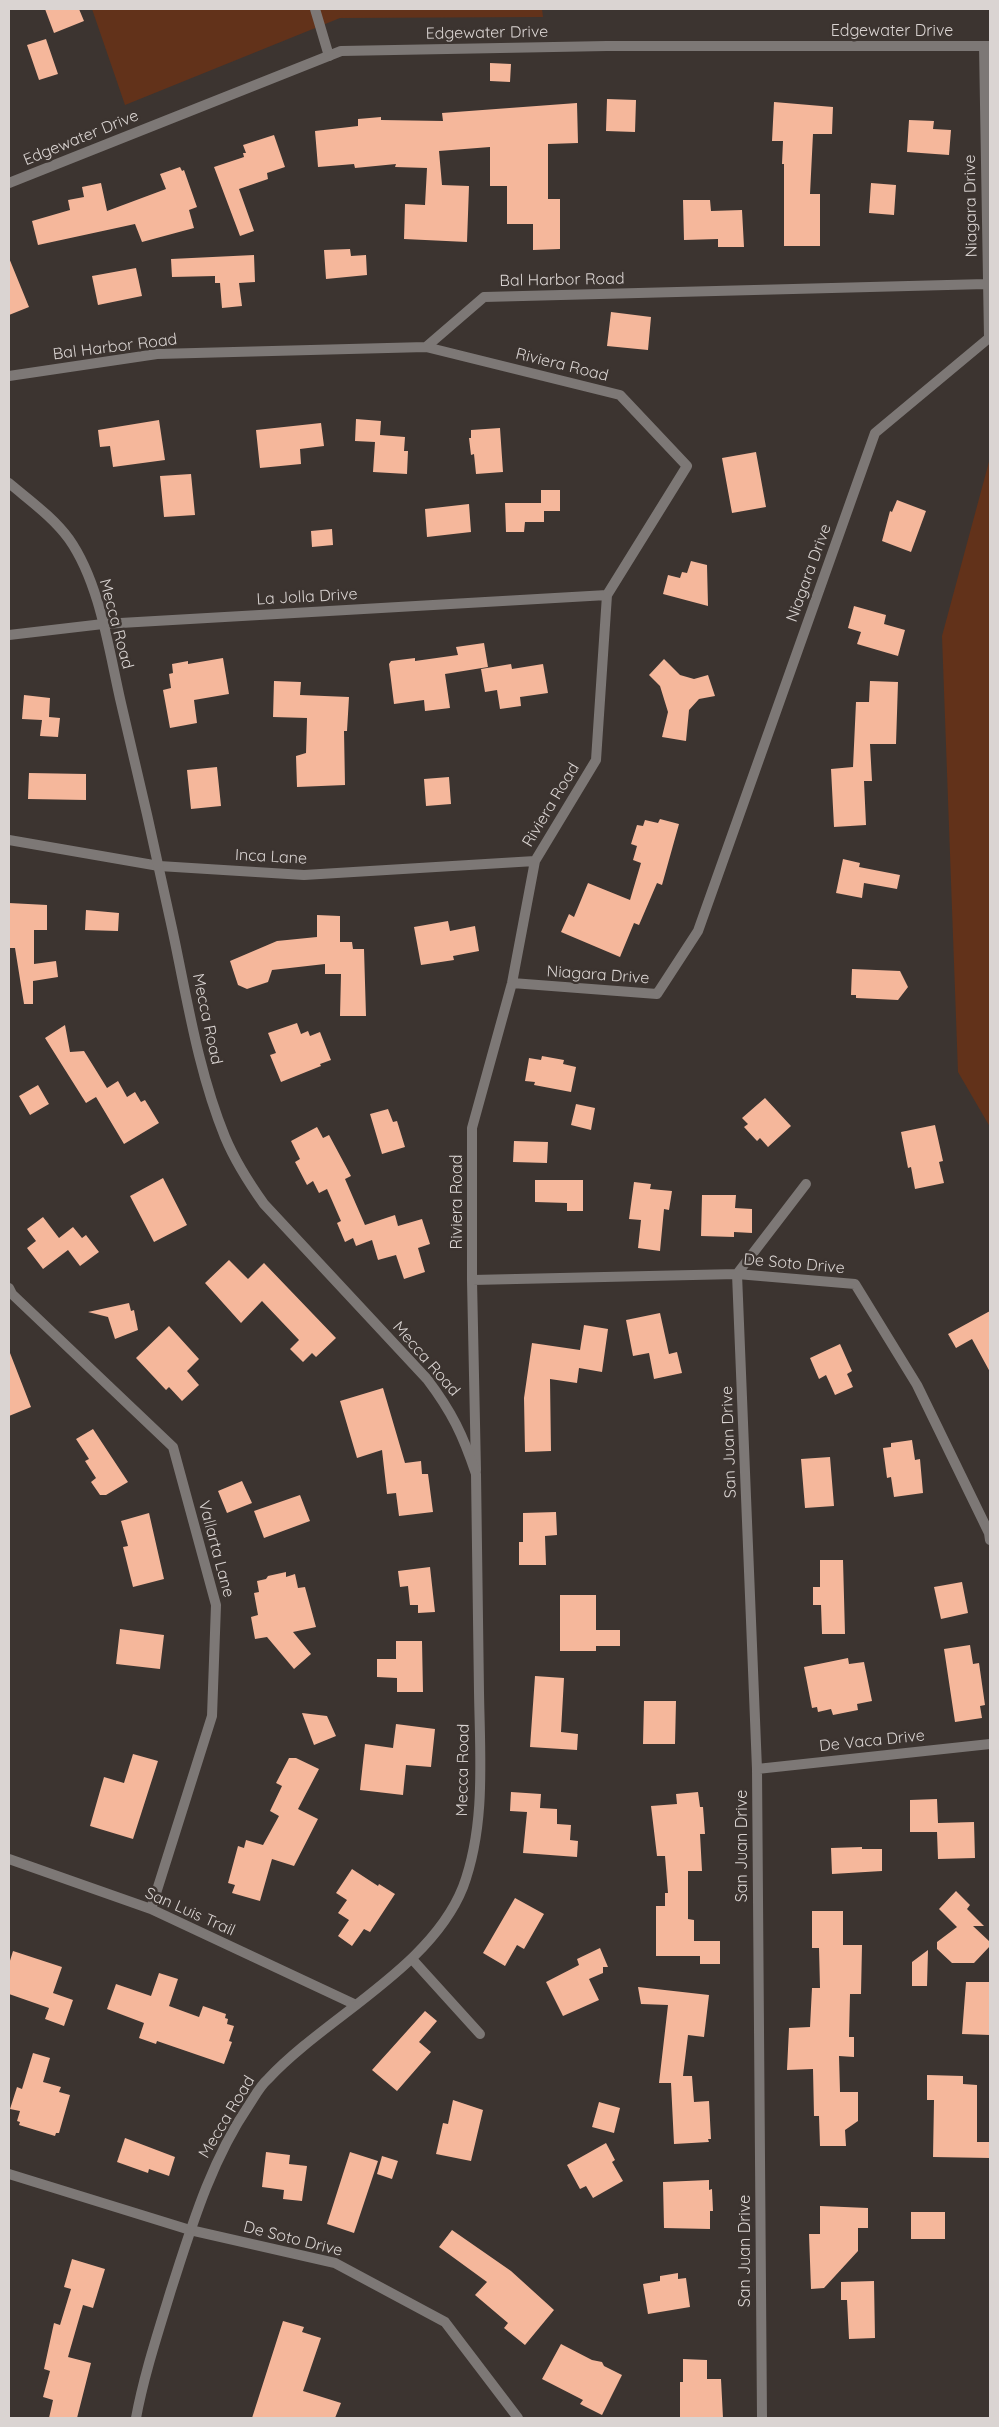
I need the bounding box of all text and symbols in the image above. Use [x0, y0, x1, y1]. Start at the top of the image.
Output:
street label: Edgewater Drive [831, 21, 953, 41]
street label: Edgewater Drive [426, 22, 548, 44]
street label: Edgewater Drive [21, 106, 141, 170]
street label: Niagara Drive [961, 154, 981, 258]
street label: Bal Harbor Road [499, 269, 625, 291]
street label: Bal Harbor Road [52, 330, 178, 364]
street label: Riviera Road [514, 344, 610, 386]
street label: Niagara Drive [782, 521, 836, 625]
street label: Mecca Road [95, 577, 137, 671]
street label: La Jolla Drive [256, 585, 358, 609]
street label: Riviera Road [518, 759, 584, 851]
street label: Inca Lane [234, 846, 308, 868]
street label: Niagara Drive [546, 962, 650, 988]
street label: Mecca Road [188, 972, 226, 1066]
street label: Riviera Road [447, 1155, 467, 1249]
street label: De Soto Drive [743, 1250, 845, 1278]
street label: Mecca Road [388, 1318, 464, 1400]
street label: San Juan Drive [717, 1386, 741, 1498]
street label: Vallarta Lane [194, 1499, 238, 1599]
street label: Mecca Road [453, 1724, 473, 1816]
street label: De Vaca Drive [818, 1726, 926, 1756]
street label: San Juan Drive [732, 1790, 752, 1902]
street label: San Luis Trail [142, 1884, 238, 1940]
street label: Mecca Road [195, 2072, 259, 2162]
street label: San Juan Drive [735, 2195, 755, 2307]
street label: De Soto Drive [241, 2217, 345, 2261]

